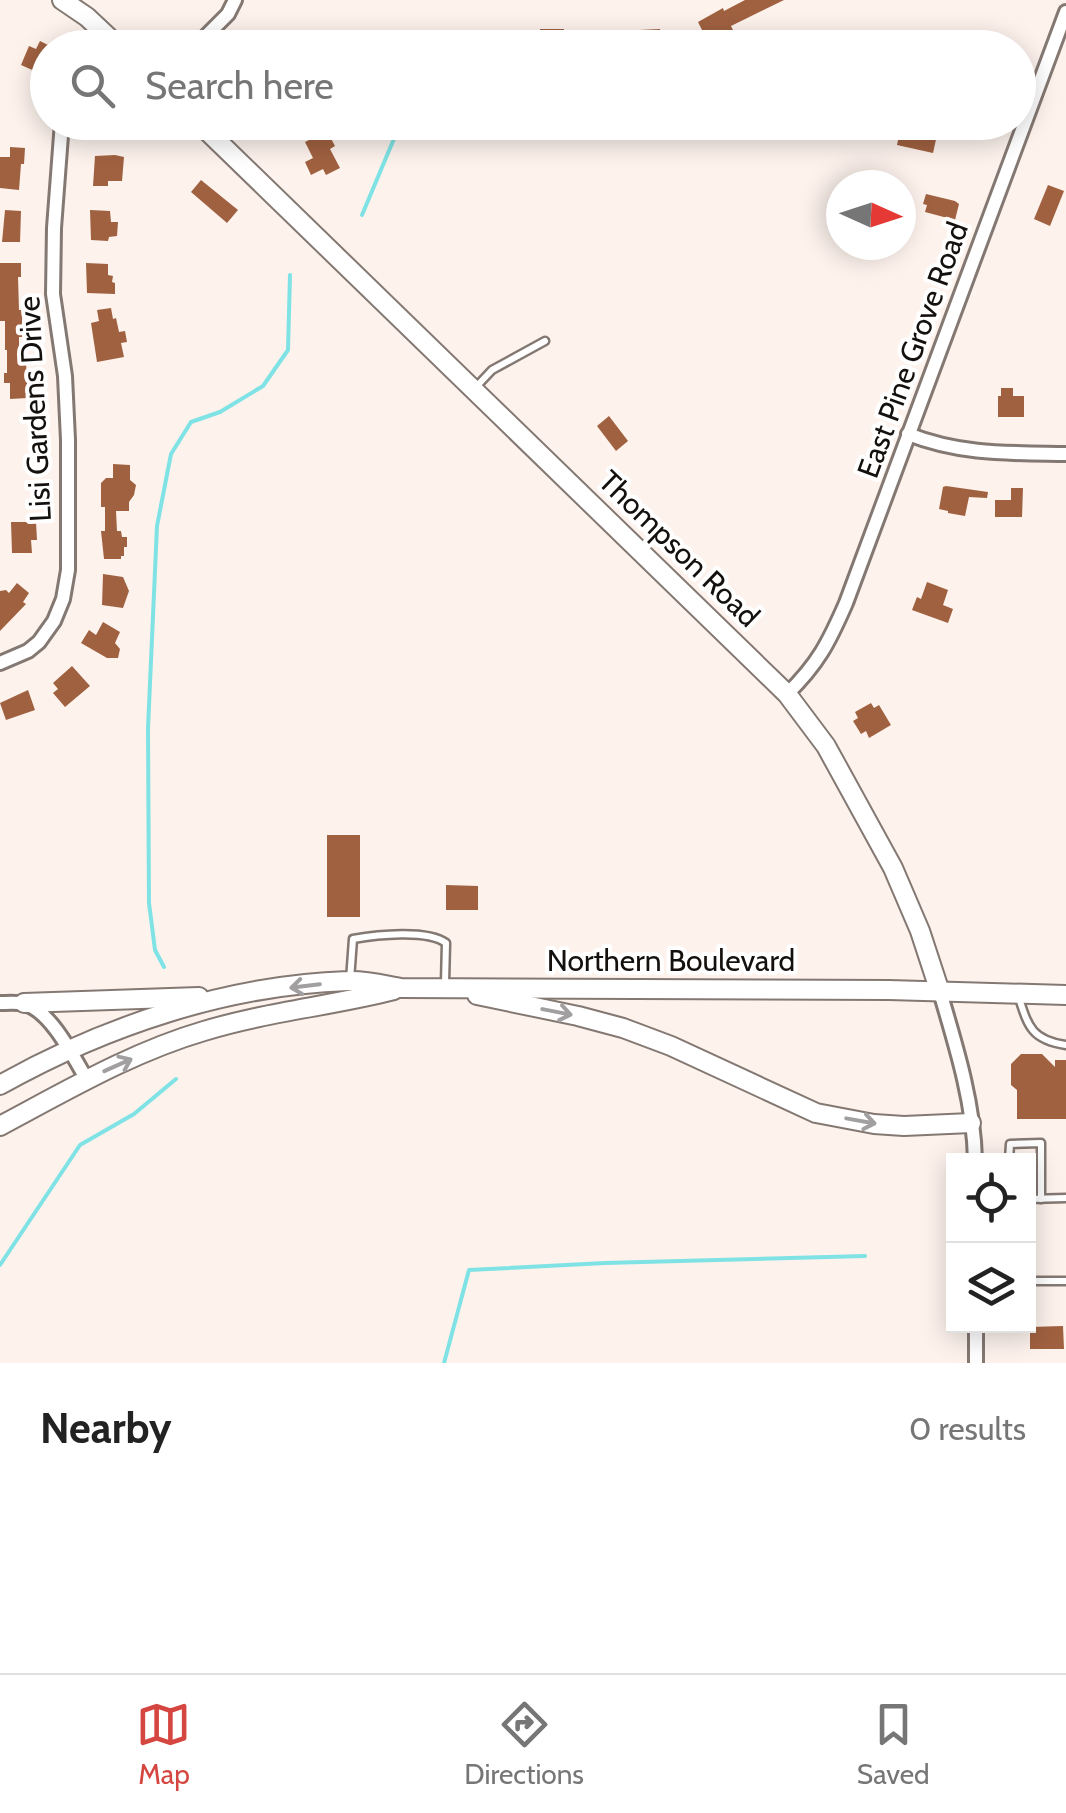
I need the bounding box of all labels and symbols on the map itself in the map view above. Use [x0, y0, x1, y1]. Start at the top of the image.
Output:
north arrow [826, 170, 916, 260]
street label: East Pine Grove Road [849, 217, 976, 483]
street label: Lisi Gardens Drive [10, 295, 59, 523]
street label: Thompson Road [591, 463, 767, 635]
street label: Northern Boulevard [547, 942, 795, 979]
one-way arrow [289, 977, 321, 995]
one-way arrow [540, 1003, 572, 1022]
one-way arrow [102, 1055, 133, 1073]
one-way arrow [845, 1112, 877, 1131]

